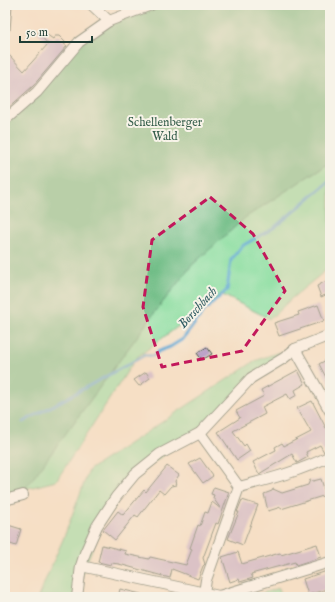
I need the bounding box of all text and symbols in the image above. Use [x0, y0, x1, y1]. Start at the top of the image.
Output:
scale bar [20, 18, 92, 44]
text: 50 m [26, 25, 48, 40]
park label: Schellenberger Wald [128, 115, 203, 144]
water label: Borschbach [175, 283, 222, 332]

